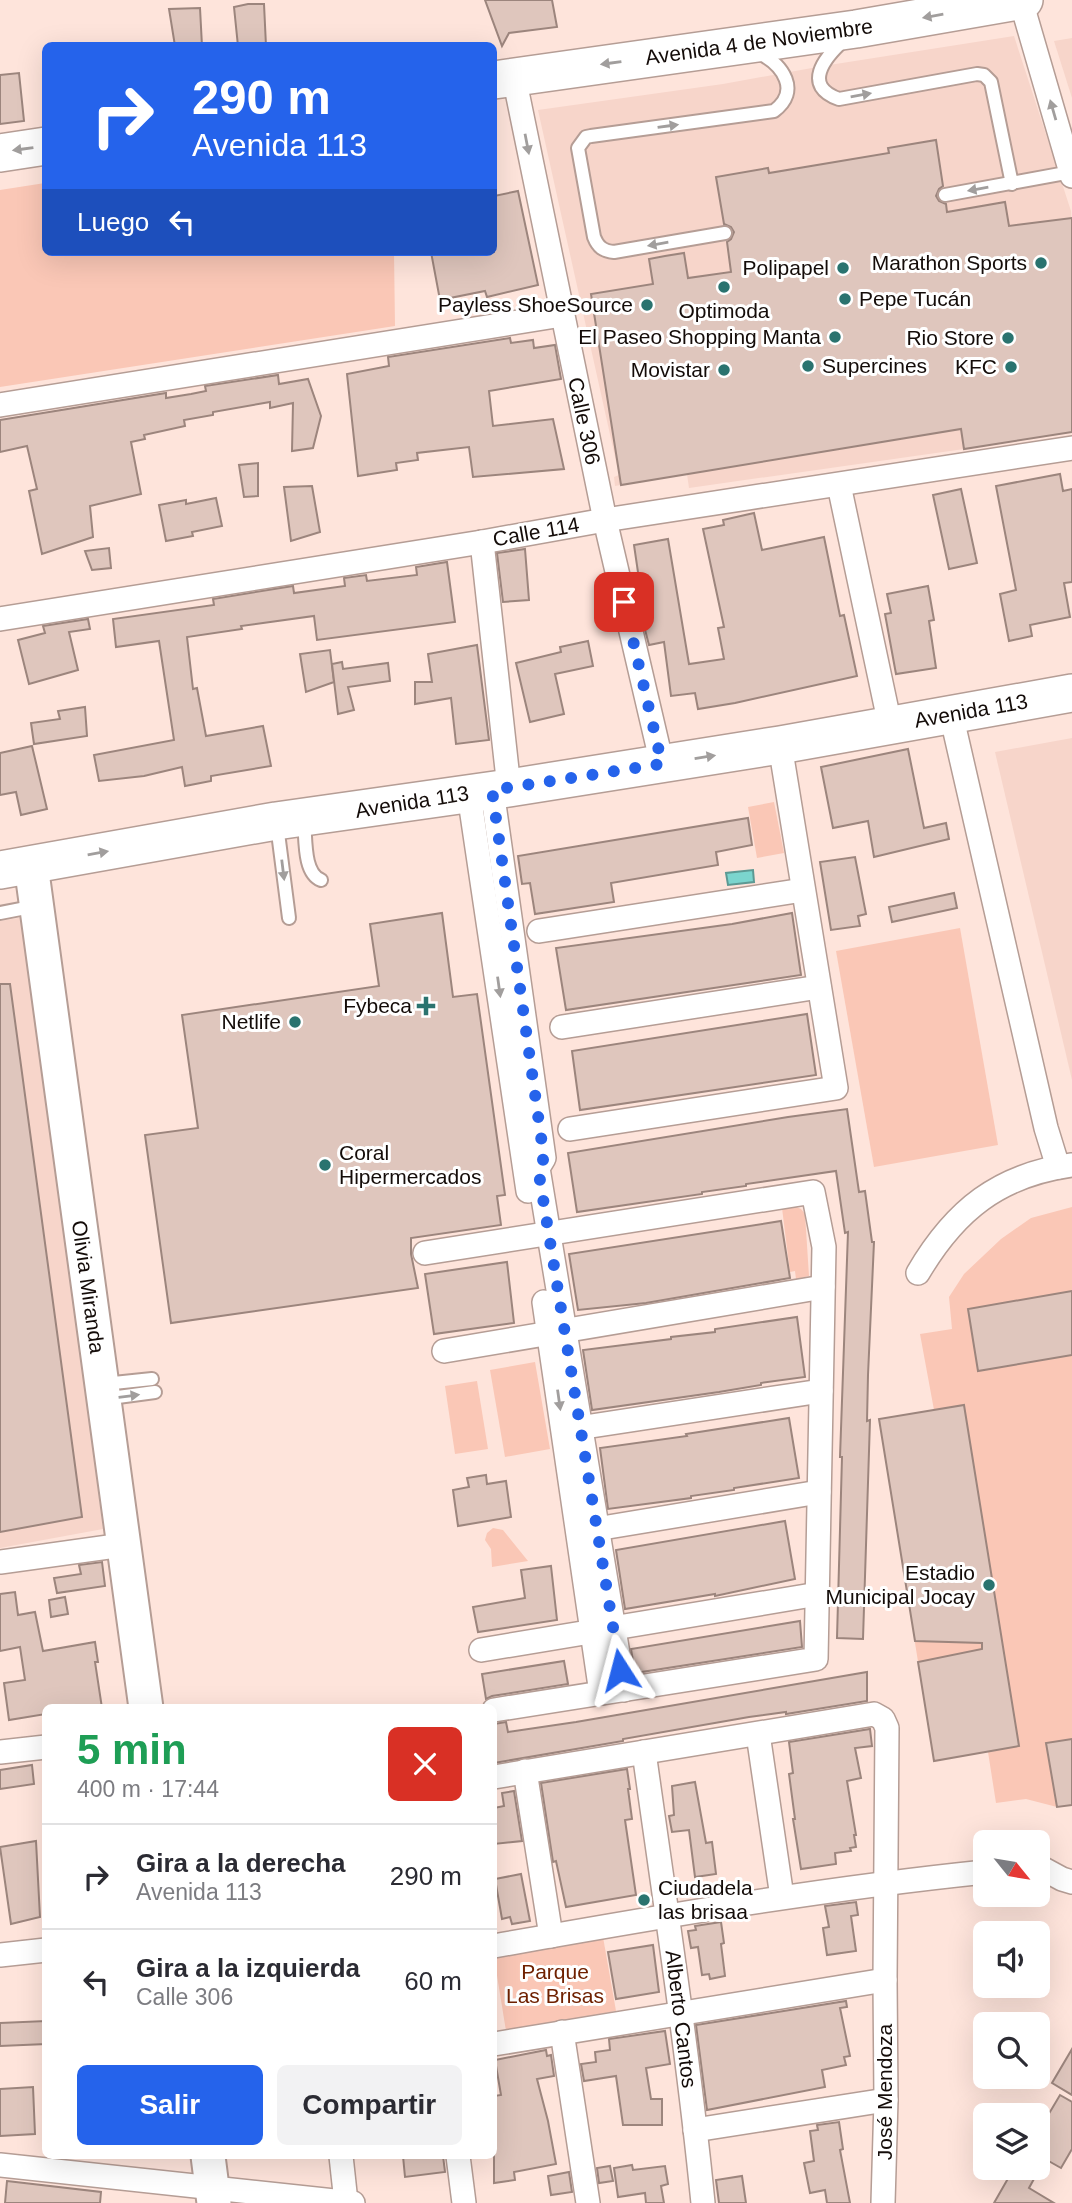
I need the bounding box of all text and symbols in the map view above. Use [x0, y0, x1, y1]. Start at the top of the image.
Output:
one-way arrow [922, 11, 944, 22]
street label: Avenida 4 de Noviembre [644, 14, 874, 69]
one-way arrow [600, 58, 622, 69]
icon: right [77, 70, 168, 161]
text: 290 m [192, 70, 331, 124]
one-way arrow [850, 89, 872, 100]
one-way arrow [1047, 99, 1058, 121]
one-way arrow [657, 120, 679, 131]
text: Avenida 113 [192, 127, 367, 163]
one-way arrow [522, 133, 533, 155]
one-way arrow [12, 144, 34, 155]
one-way arrow [967, 184, 989, 195]
icon: left [163, 203, 201, 241]
text: Luego [77, 207, 149, 237]
one-way arrow [647, 239, 669, 250]
place label: Marathon Sports [872, 251, 1027, 274]
marker: Marathon Sports [1033, 255, 1049, 271]
place label: Polipapel [743, 256, 829, 279]
marker: Polipapel [835, 260, 851, 276]
marker: Optimoda [716, 279, 732, 295]
place label: Pepe Tucán [859, 287, 971, 310]
marker: Pepe Tucán [837, 291, 853, 307]
place label: Payless ShoeSource [438, 293, 633, 316]
marker: Payless ShoeSource [639, 297, 655, 313]
place label: Optimoda [678, 299, 770, 322]
place label: El Paseo Shopping Manta [578, 325, 821, 348]
place label: Rio Store [906, 326, 994, 349]
marker: El Paseo Shopping Manta [827, 329, 843, 345]
marker: Rio Store [1000, 330, 1016, 346]
place label: Supercines [822, 354, 927, 377]
place label: KFC [955, 355, 997, 378]
place label: Movistar [631, 358, 710, 381]
marker: Supercines [800, 358, 816, 374]
marker: KFC [1003, 359, 1019, 375]
marker: Movistar [716, 362, 732, 378]
street label: Calle 306 [564, 375, 605, 467]
street label: Calle 114 [491, 513, 581, 550]
pin [594, 572, 654, 632]
icon: arrive [605, 583, 643, 621]
street label: Avenida 113 [912, 689, 1029, 732]
one-way arrow [694, 751, 716, 762]
street label: Avenida 113 [353, 781, 470, 822]
one-way arrow [87, 847, 109, 858]
one-way arrow [277, 859, 288, 881]
one-way arrow [493, 976, 504, 998]
place label: Fybeca [343, 994, 412, 1017]
marker: Fybeca [418, 998, 434, 1014]
place label: Netlife [221, 1010, 281, 1033]
marker: Netlife [287, 1014, 303, 1030]
place label: Coral Hipermercados [339, 1141, 481, 1188]
marker: Coral Hipermercados [317, 1157, 333, 1173]
street label: Olivia Miranda [68, 1219, 109, 1355]
one-way arrow [553, 1389, 564, 1411]
one-way arrow [118, 1390, 140, 1401]
place label: Estadio Municipal Jocay [826, 1561, 975, 1608]
marker: Estadio Municipal Jocay [981, 1577, 997, 1593]
position arrow [583, 1633, 657, 1707]
text: 5 min [77, 1726, 187, 1773]
button: close [388, 1727, 462, 1801]
text: 400 m · 17:44 [77, 1776, 219, 1802]
north arrow [973, 1830, 1050, 1908]
map controls [973, 1830, 1050, 2180]
text: Gira a la derecha [136, 1848, 346, 1878]
icon: right [77, 1858, 115, 1896]
text: 290 m [390, 1861, 462, 1891]
place label: Ciudadela las brisaa [658, 1876, 753, 1923]
text: Avenida 113 [136, 1879, 262, 1905]
marker: Ciudadela las brisaa [636, 1892, 652, 1908]
button: sound [973, 1921, 1050, 1998]
street label: Alberto Cantos [662, 1949, 701, 2089]
text: Gira a la izquierda [136, 1953, 360, 1983]
park label: Parque Las Brisas [506, 1960, 604, 2007]
icon: left [77, 1963, 115, 2001]
text: 60 m [404, 1966, 462, 1996]
text: Calle 306 [136, 1984, 233, 2010]
button: search [973, 2012, 1050, 2089]
street label: José Mendoza [873, 2023, 896, 2160]
button: Salir [77, 2065, 263, 2145]
button: Compartir [277, 2065, 462, 2145]
button: layers [973, 2103, 1050, 2180]

